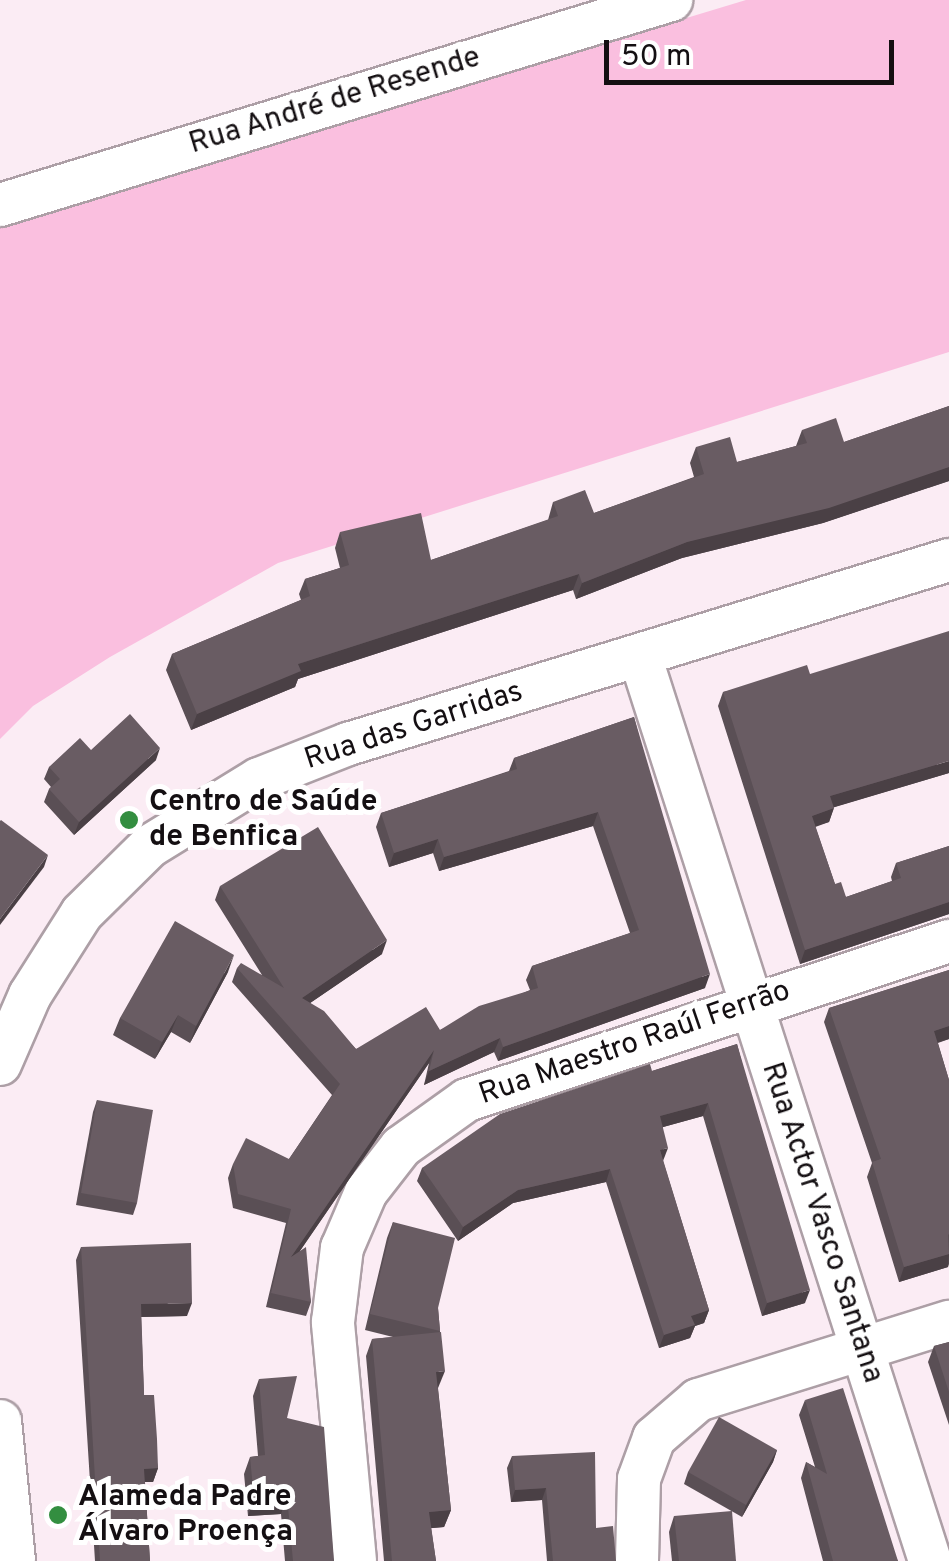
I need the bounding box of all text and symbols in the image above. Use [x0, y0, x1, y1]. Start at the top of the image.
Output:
scale bar [609, 20, 899, 82]
text: 50 m [621, 39, 691, 76]
street label: Rua André de Resende [184, 40, 486, 164]
street label: Rua das Garridas [300, 675, 528, 779]
place label: Centro de Saúde de Benfica [149, 785, 377, 856]
marker: Centro de Saúde de Benfica [118, 809, 140, 831]
street label: Rua Maestro Raúl Ferrão [475, 974, 795, 1114]
street label: Rua Actor Vasco Santana [752, 1057, 890, 1389]
place label: Alameda Padre Álvaro Proença [78, 1480, 293, 1550]
marker: Alameda Padre Álvaro Proença [47, 1504, 69, 1526]

